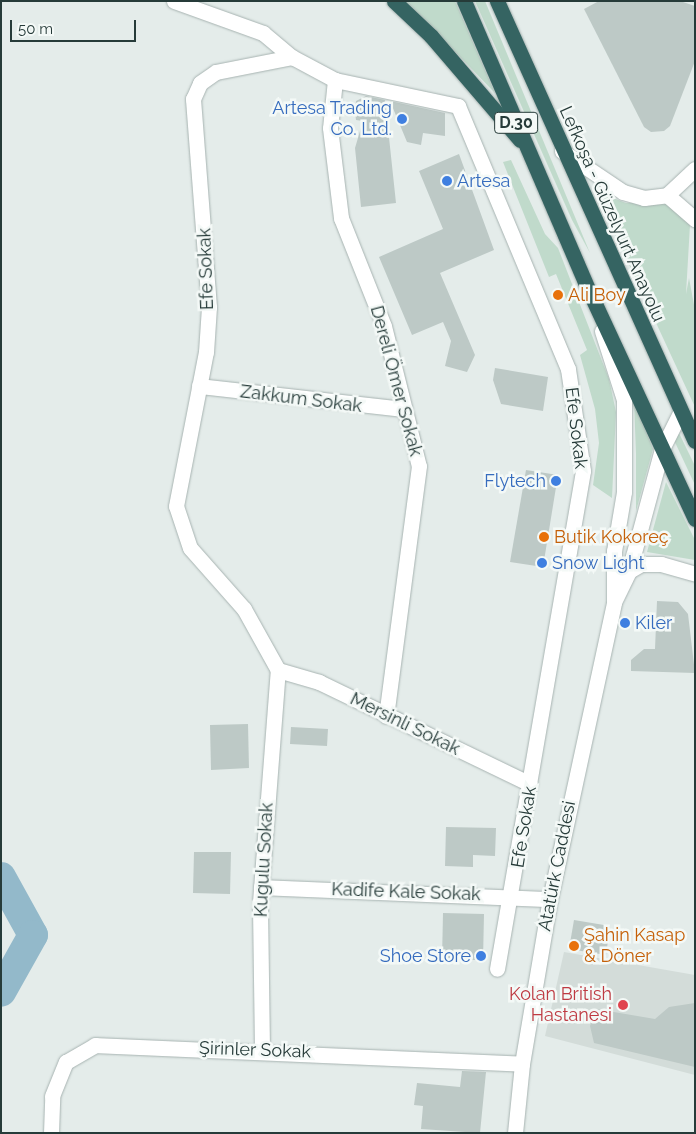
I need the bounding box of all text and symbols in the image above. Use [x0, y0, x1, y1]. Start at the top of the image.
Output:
scale bar [12, 10, 139, 42]
text: 50 m [18, 20, 53, 38]
place label: Artesa Trading Co. Ltd. [272, 98, 392, 140]
street label: Lefkoşa - Güzelyurt Anayolu [554, 103, 670, 325]
road number: D.30 [494, 110, 538, 136]
marker: Artesa Trading Co. Ltd. [396, 113, 408, 125]
place label: Artesa [457, 170, 510, 192]
marker: Artesa [441, 175, 453, 187]
street label: Efe Sokak [194, 228, 218, 310]
place label: Ali Boy [568, 284, 626, 306]
marker: Ali Boy [552, 289, 564, 301]
street label: Dereli Ömer Sokak [365, 303, 427, 459]
street label: Zakkum Sokak [239, 381, 363, 417]
street label: Efe Sokak [560, 386, 592, 470]
place label: Flytech [484, 470, 546, 492]
marker: Flytech [550, 475, 562, 487]
place label: Butik Kokoreç [554, 526, 669, 548]
marker: Butik Kokoreç [538, 531, 550, 543]
place label: Snow Light [552, 552, 645, 574]
marker: Snow Light [536, 557, 548, 569]
place label: Kiler [635, 612, 672, 634]
marker: Kiler [619, 617, 631, 629]
street label: Mersinli Sokak [347, 688, 463, 760]
street label: Efe Sokak [507, 785, 541, 869]
street label: Atatürk Caddesi [534, 799, 580, 933]
street label: Kugulu Sokak [250, 802, 278, 918]
street label: Kadife Kale Sokak [331, 879, 481, 905]
place label: Şahin Kasap & Döner [584, 925, 685, 968]
marker: Şahin Kasap & Döner [568, 940, 580, 952]
place label: Shoe Store [380, 945, 471, 967]
marker: Shoe Store [475, 950, 487, 962]
place label: Kolan British Hastanesi [509, 984, 612, 1026]
marker: Kolan British Hastanesi [616, 998, 630, 1012]
street label: Şirinler Sokak [198, 1037, 312, 1063]

